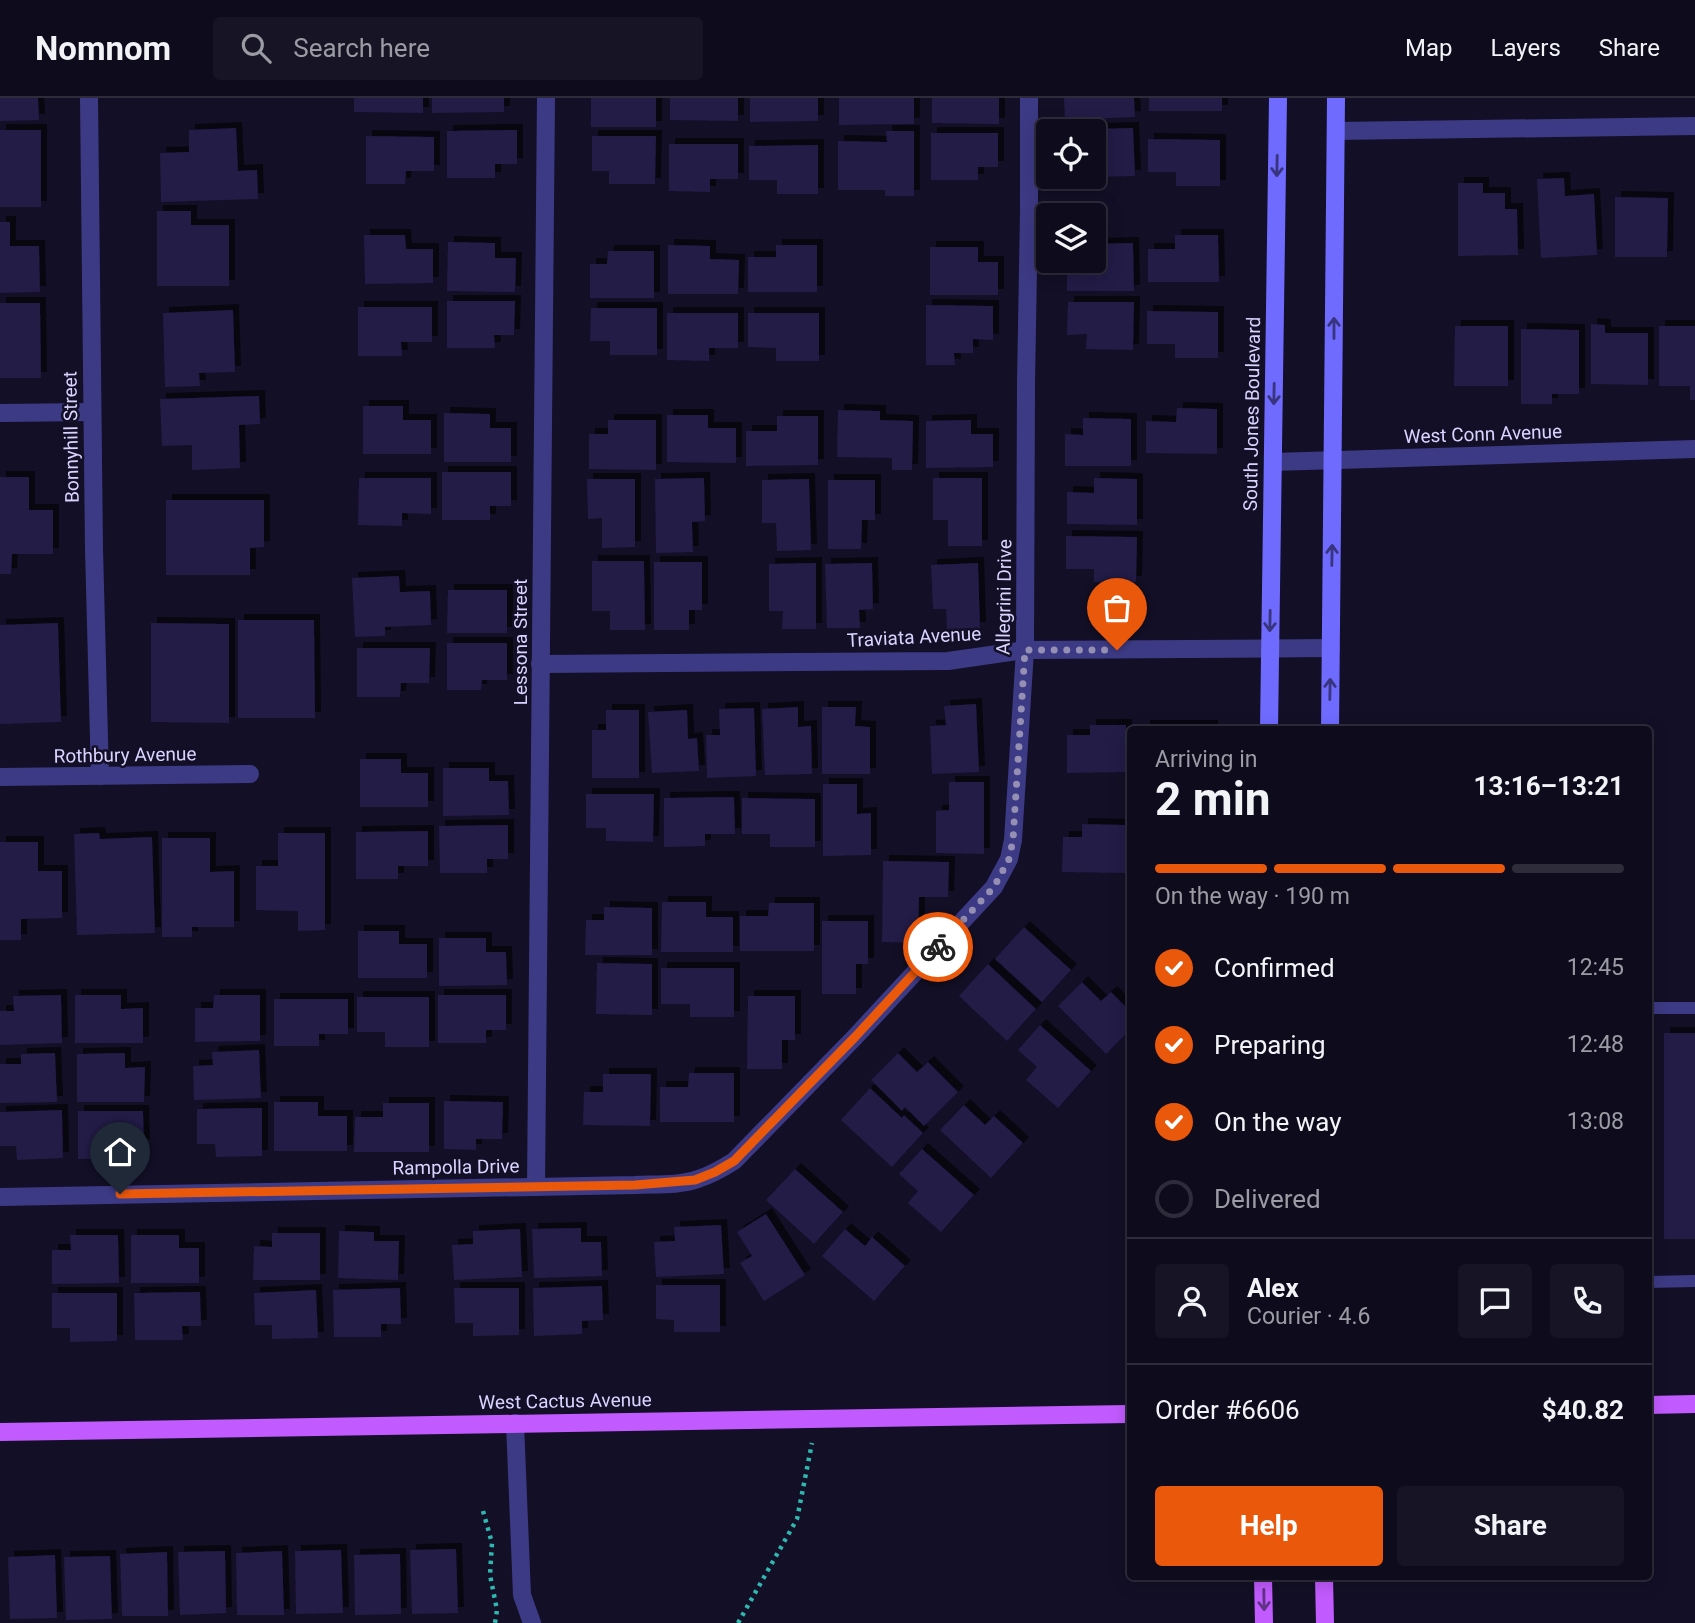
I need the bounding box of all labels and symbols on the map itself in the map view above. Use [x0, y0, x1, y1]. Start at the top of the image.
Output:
one-way arrow [1270, 154, 1284, 177]
one-way arrow [1327, 316, 1341, 339]
street label: South Jones Boulevard [1239, 317, 1265, 511]
street label: Bonnyhill Street [58, 371, 84, 503]
one-way arrow [1267, 382, 1281, 405]
street label: West Conn Avenue [1403, 420, 1563, 448]
street label: Allegrini Drive [991, 539, 1017, 655]
one-way arrow [1325, 544, 1339, 567]
pin [1087, 578, 1147, 650]
street label: Lessona Street [509, 579, 532, 705]
one-way arrow [1264, 609, 1277, 632]
street label: Traviata Avenue [846, 622, 982, 652]
one-way arrow [1323, 678, 1337, 701]
street label: Rothbury Avenue [53, 742, 197, 768]
courier [903, 912, 973, 982]
pin [90, 1122, 150, 1194]
street label: Rampolla Drive [392, 1154, 520, 1180]
street label: West Cactus Avenue [478, 1388, 652, 1414]
one-way arrow [1257, 1588, 1270, 1611]

